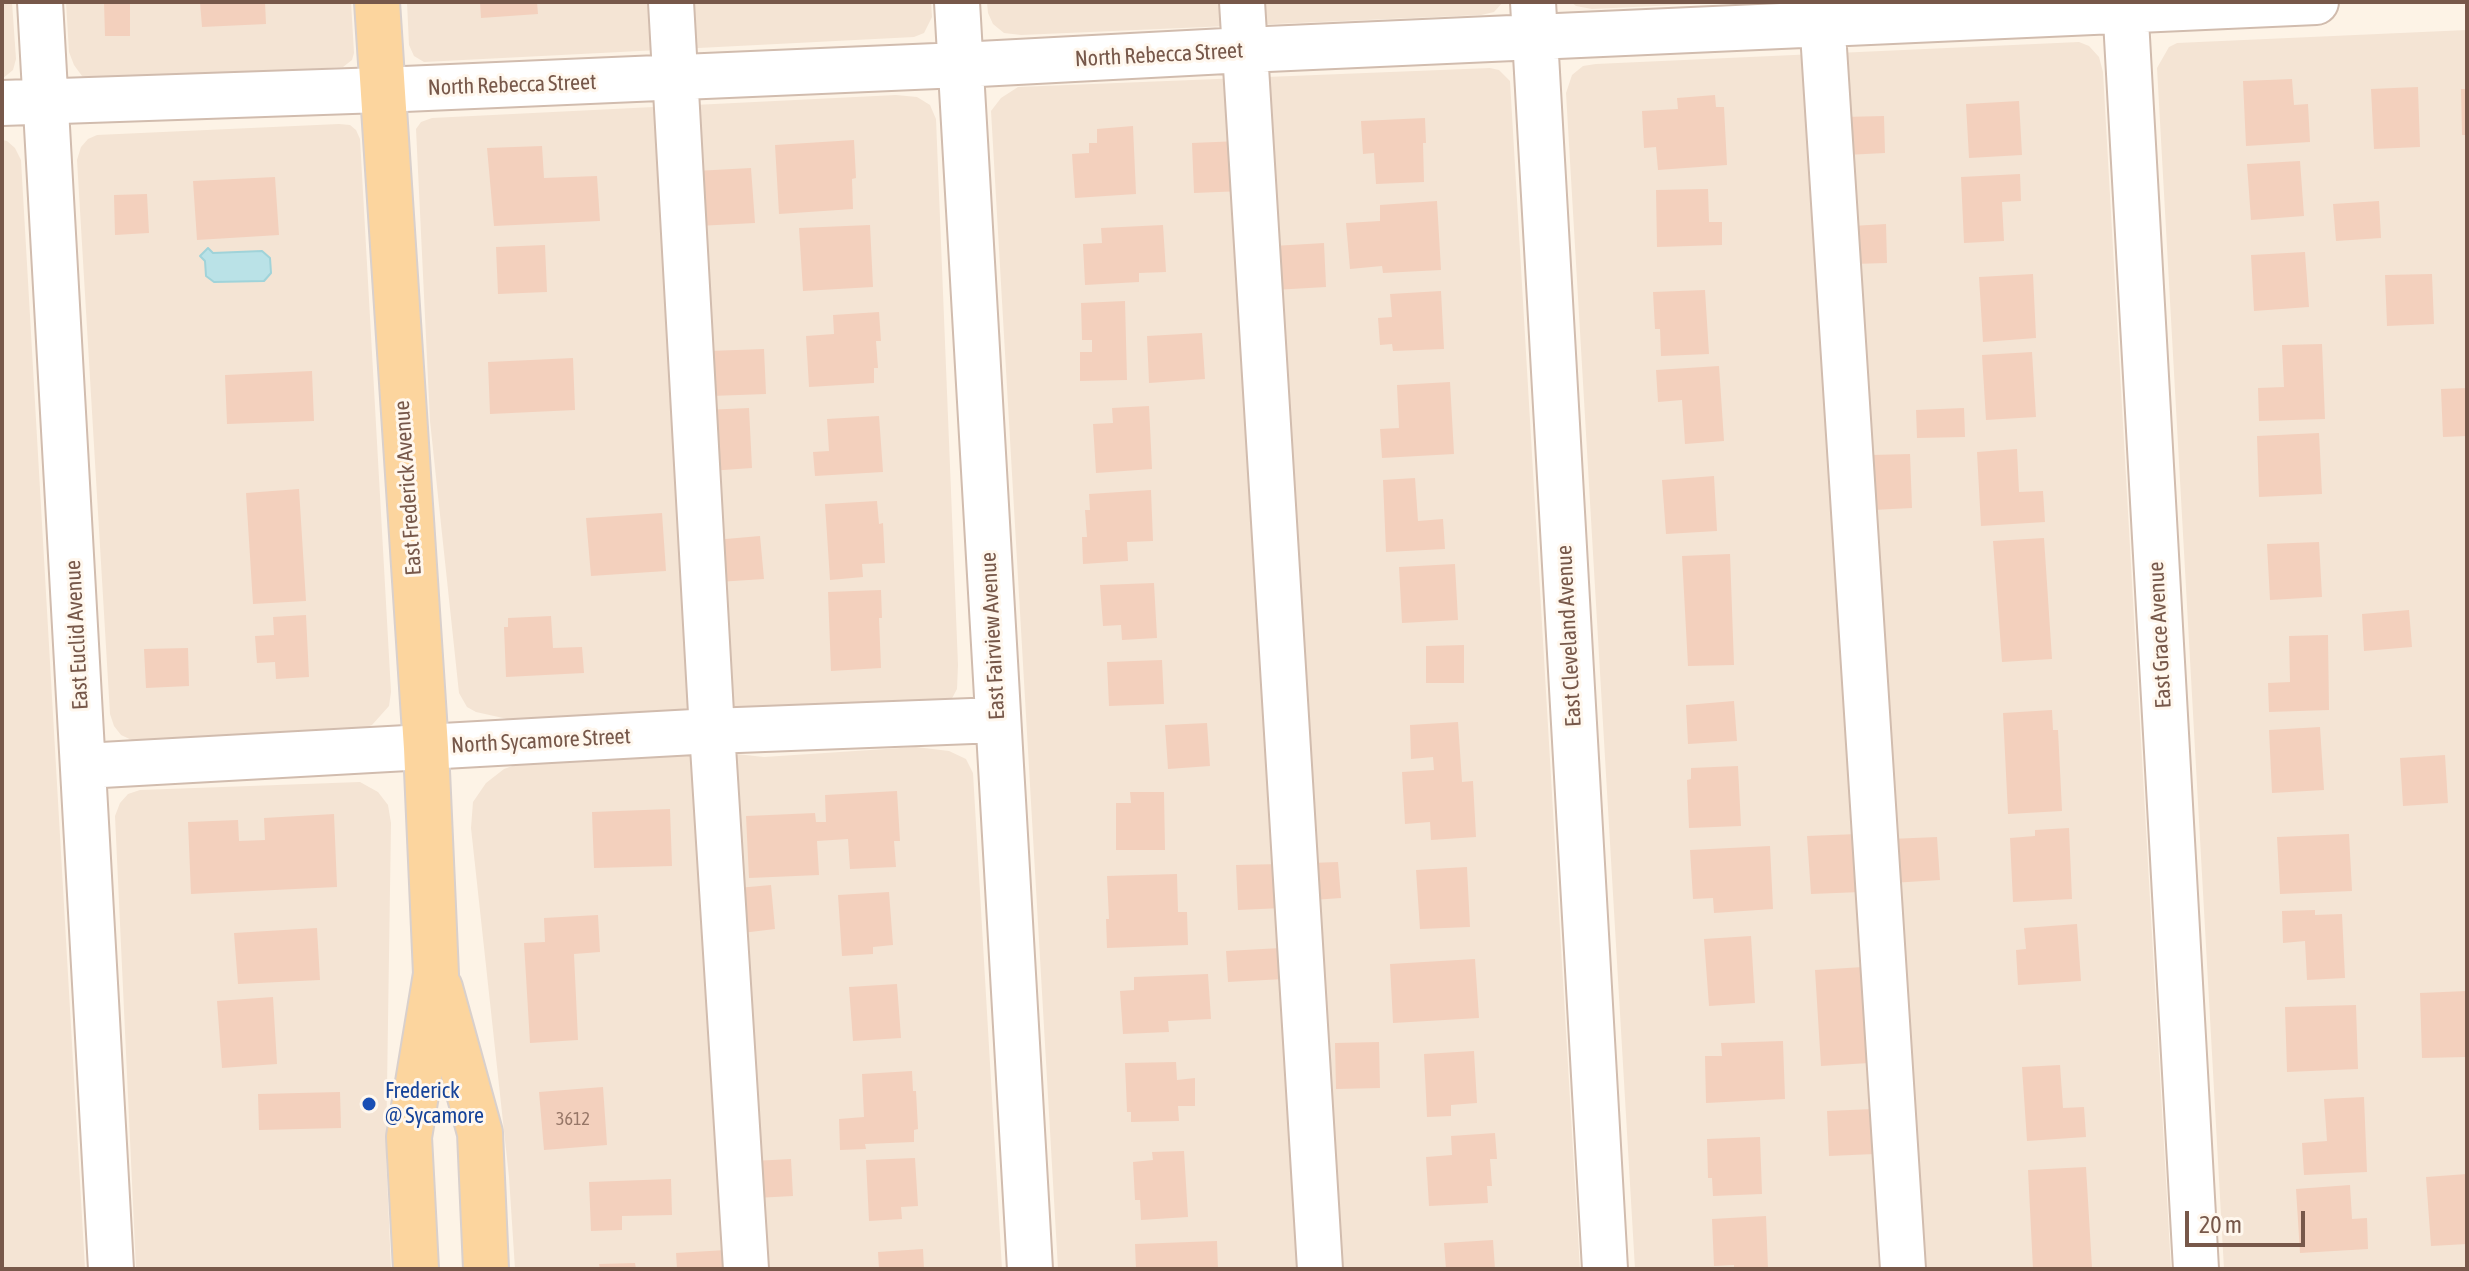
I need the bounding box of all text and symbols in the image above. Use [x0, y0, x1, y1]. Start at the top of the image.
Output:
street label: North Rebecca Street [1074, 37, 1244, 73]
street label: North Rebecca Street [427, 69, 597, 101]
street label: East Frederick Avenue [389, 400, 427, 576]
street label: East Cleveland Avenue [1551, 544, 1587, 728]
street label: East Fairview Avenue [975, 551, 1011, 721]
street label: East Euclid Avenue [60, 559, 94, 711]
street label: East Grace Avenue [2143, 561, 2177, 709]
street label: North Sycamore Street [451, 723, 631, 759]
place label: Frederick @ Sycamore [385, 1078, 484, 1130]
marker: Frederick @ Sycamore [360, 1095, 378, 1113]
house number: 3612 [556, 1108, 590, 1130]
scale bar [2189, 1195, 2309, 1245]
text: 20 m [2199, 1211, 2242, 1238]

